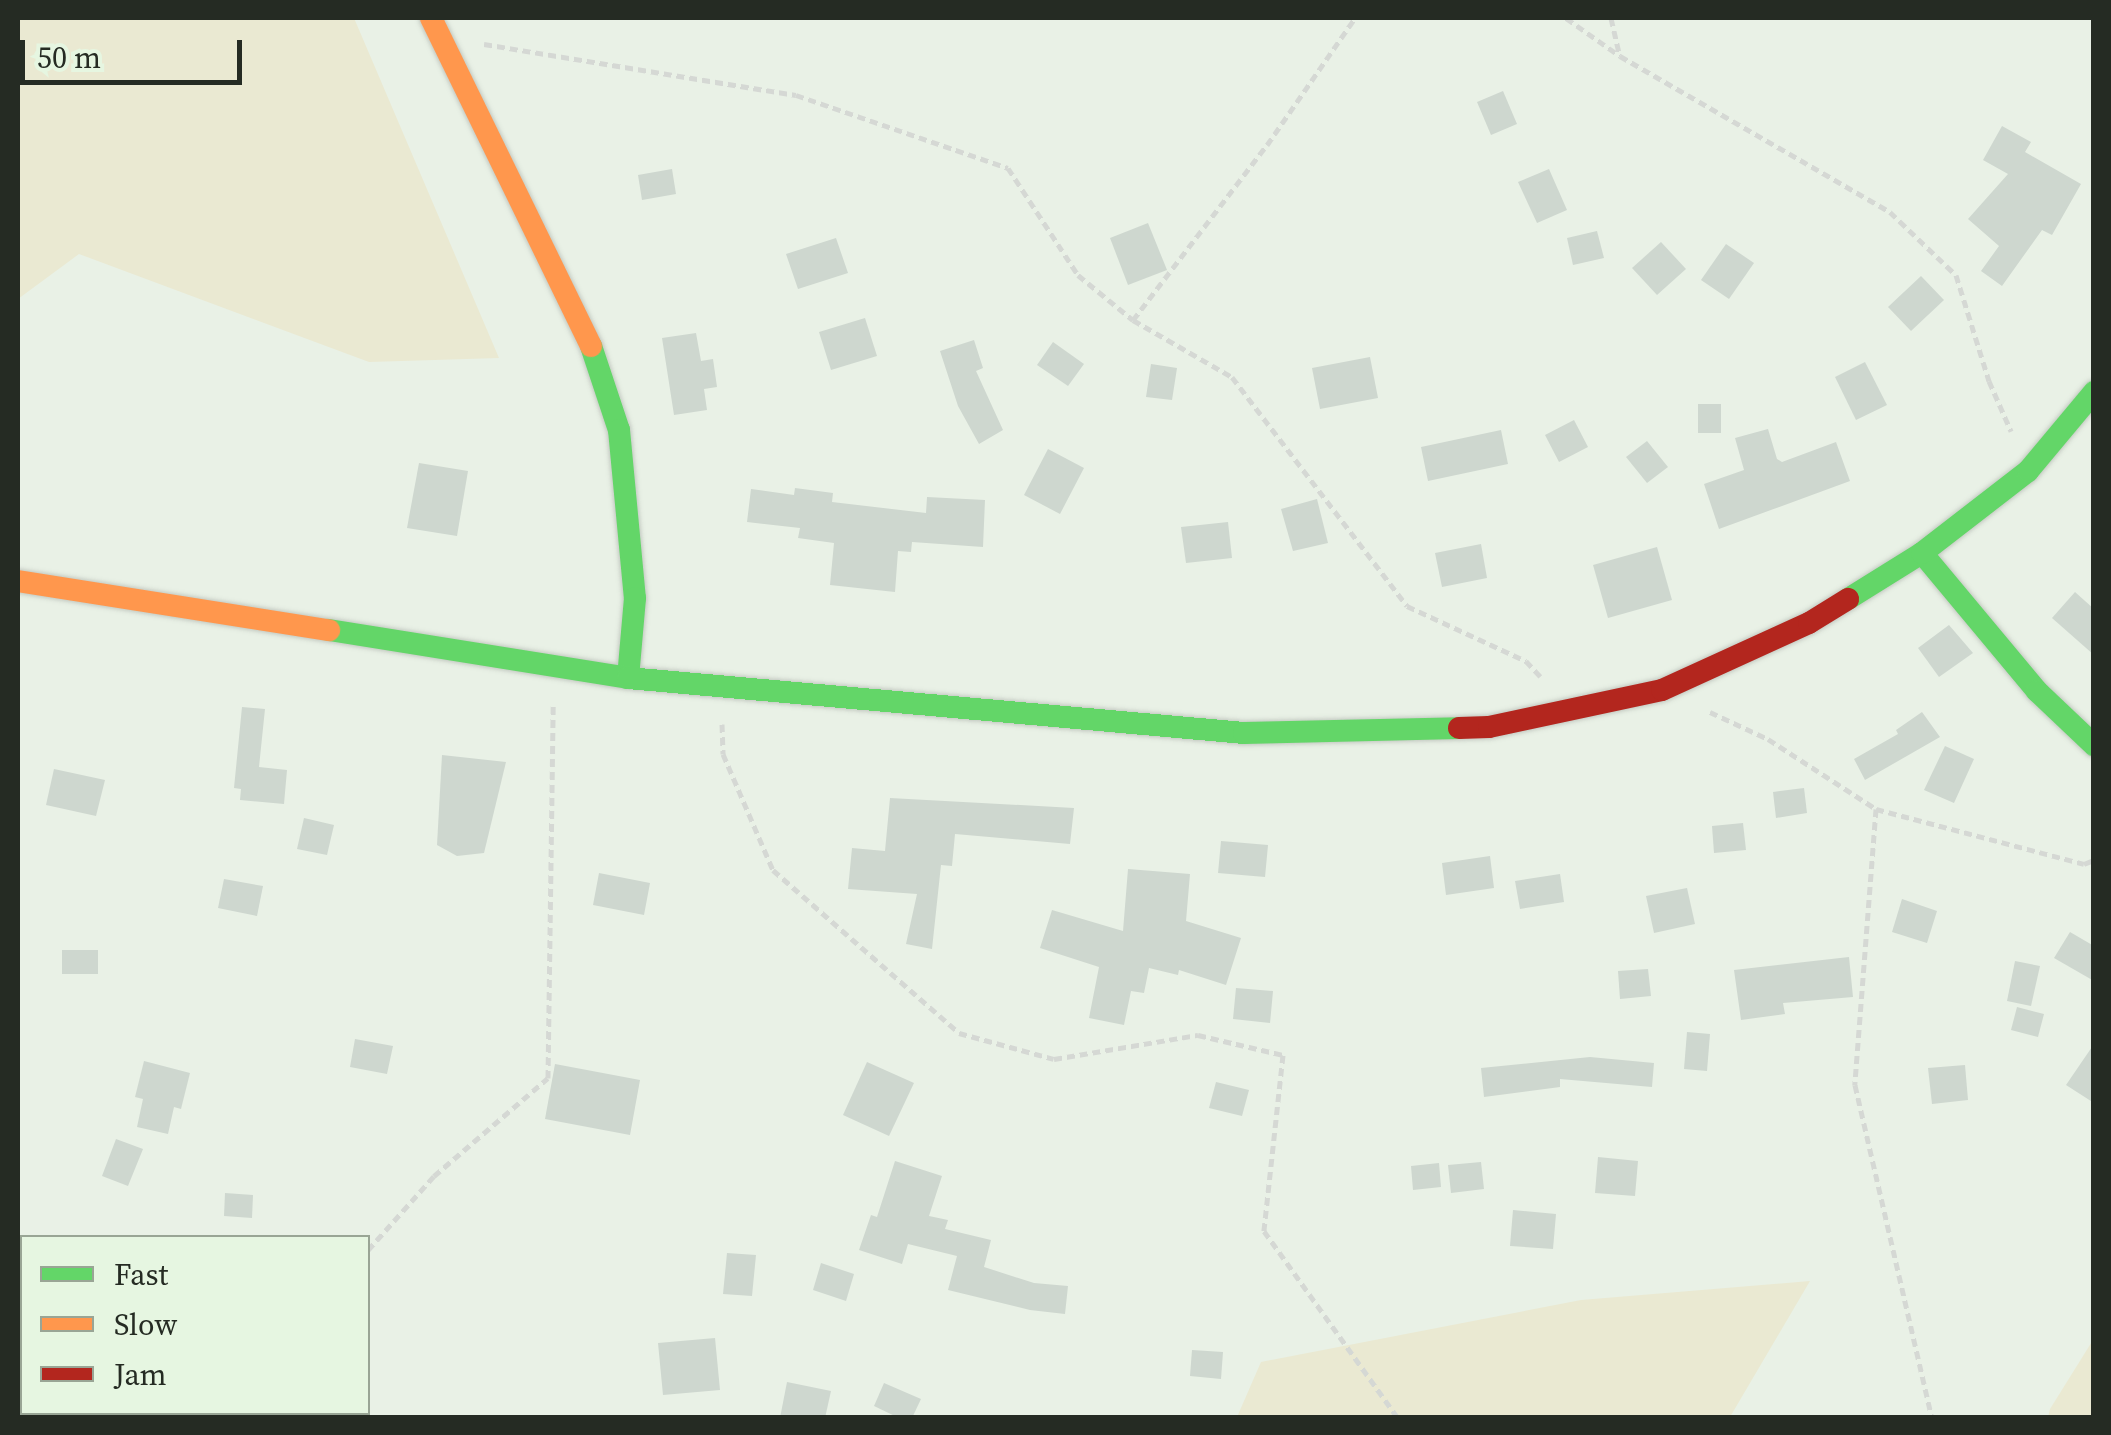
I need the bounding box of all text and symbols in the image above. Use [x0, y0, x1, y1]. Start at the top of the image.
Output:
scale bar [25, 20, 248, 82]
text: 50 m [37, 37, 101, 78]
legend [20, 1235, 370, 1415]
text: Fast [114, 1254, 168, 1295]
text: Slow [114, 1304, 177, 1345]
text: Jam [114, 1354, 167, 1395]

